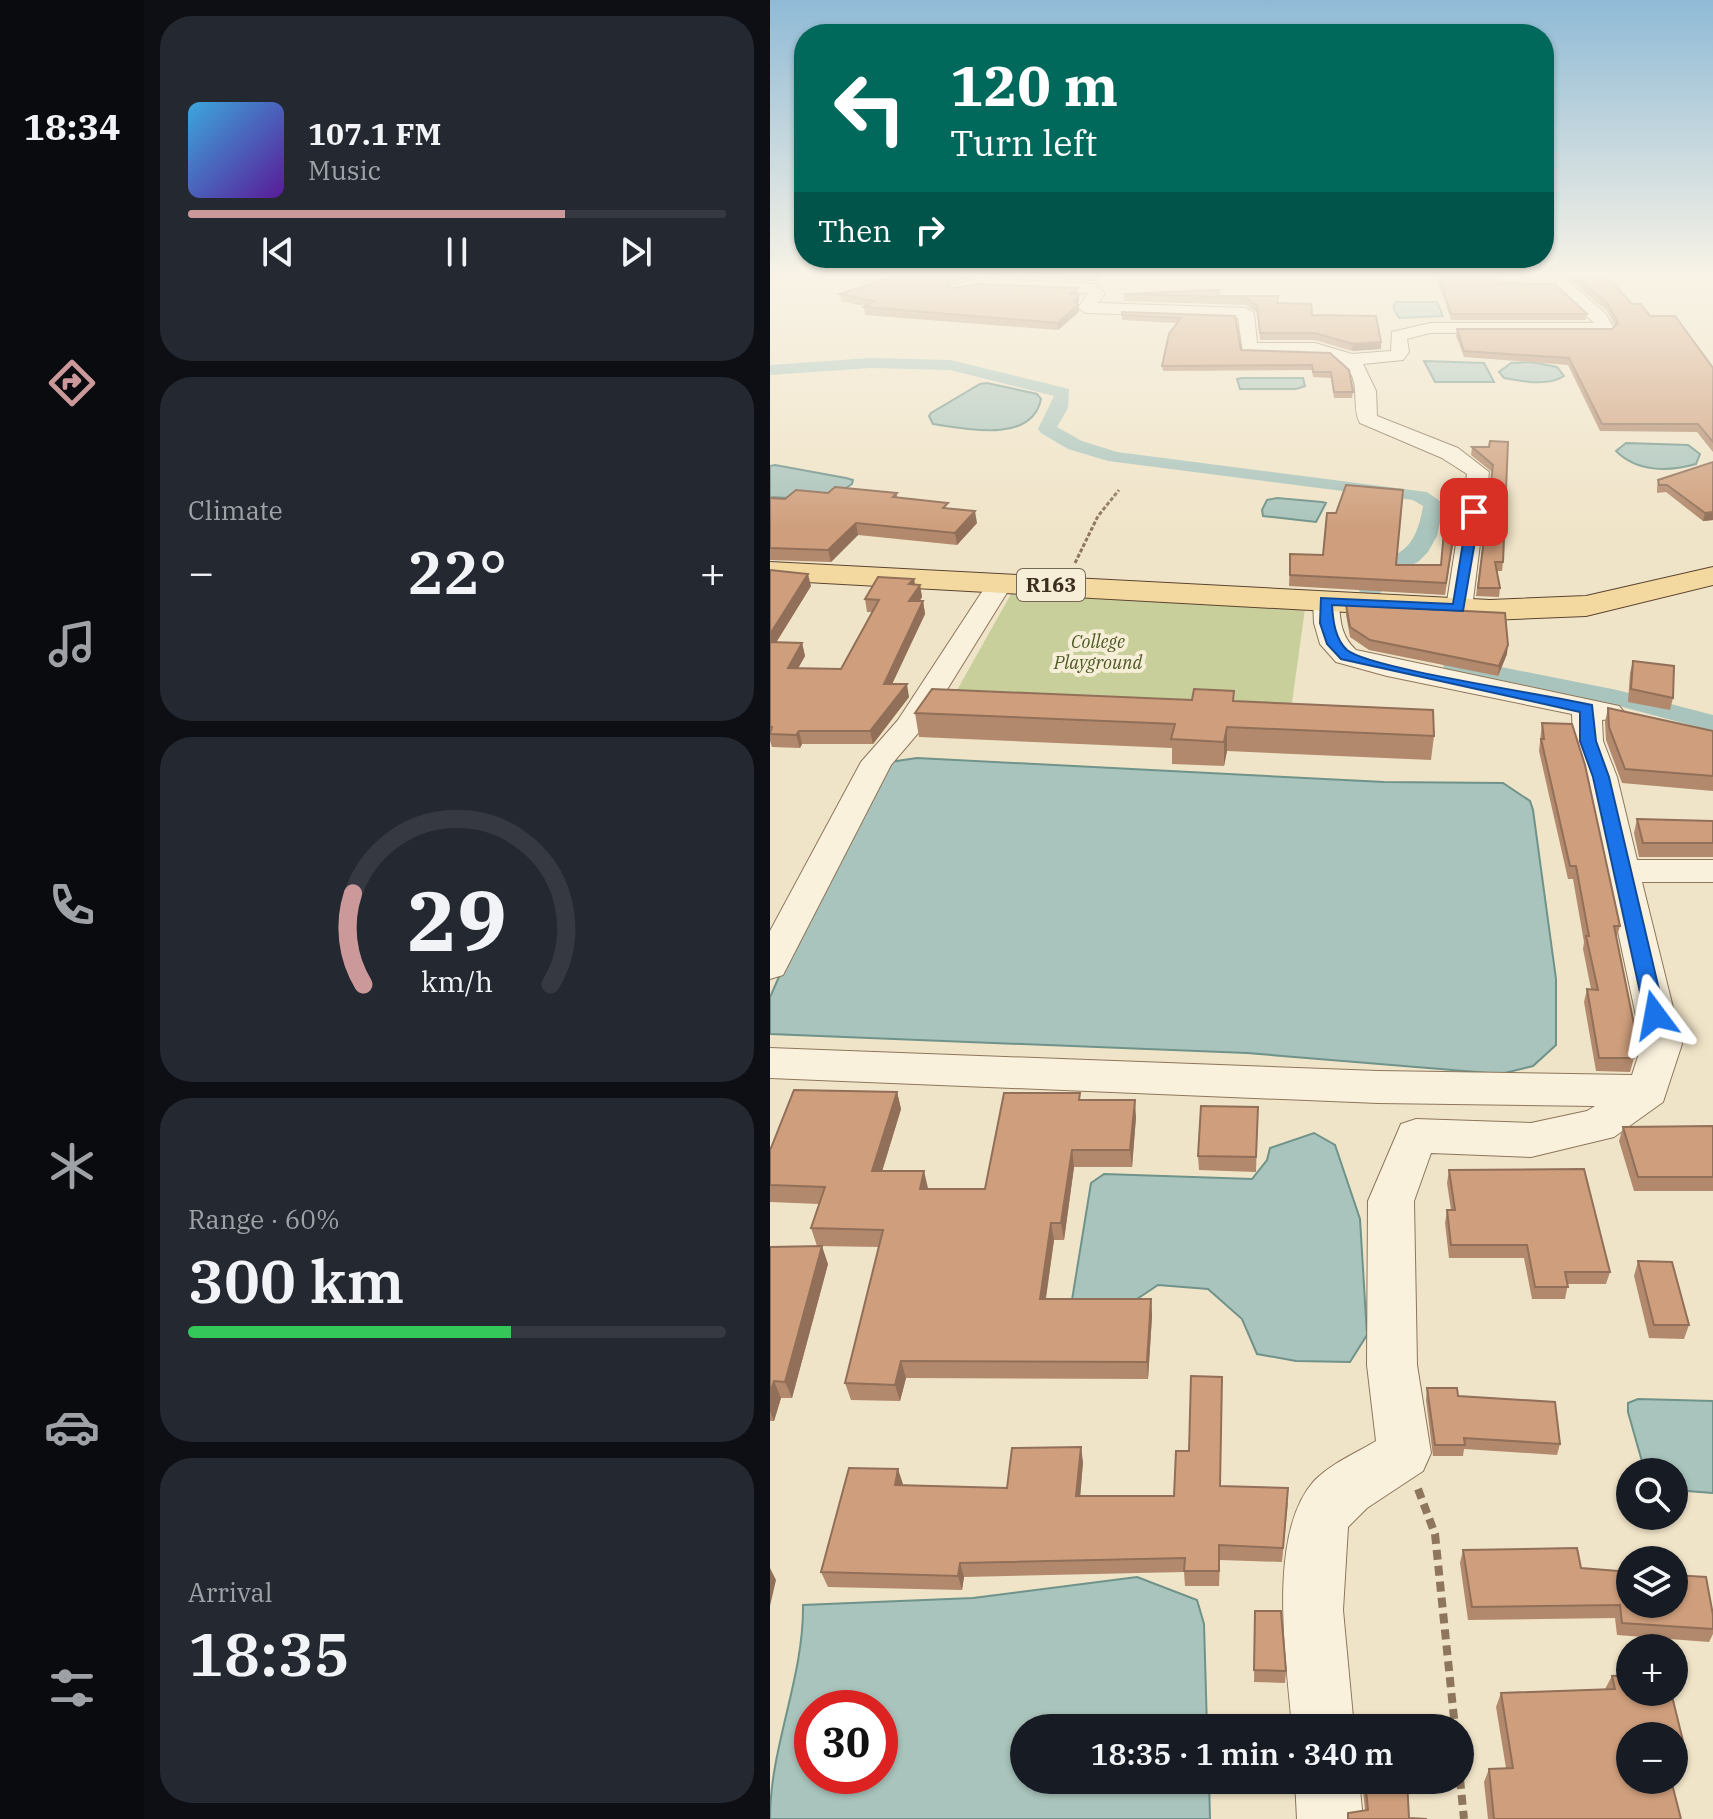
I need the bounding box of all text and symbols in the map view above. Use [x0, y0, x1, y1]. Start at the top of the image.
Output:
text: 120 m [950, 49, 1118, 121]
icon: left [818, 56, 922, 160]
text: 18:34 [23, 103, 121, 150]
text: 107.1 FM [308, 114, 441, 153]
text: Turn left [950, 119, 1097, 166]
text: Music [308, 153, 381, 187]
icon: right [908, 208, 952, 252]
text: Then [818, 211, 892, 250]
icon: previous [256, 230, 300, 274]
icon: pause [435, 230, 479, 274]
icon: next [614, 230, 658, 274]
icon: directions [44, 355, 100, 411]
pin [1440, 478, 1508, 546]
icon: arrive [1452, 490, 1496, 534]
text: Climate [188, 493, 283, 527]
text: 22° [407, 532, 507, 611]
text: − [188, 543, 214, 600]
text: + [700, 543, 726, 600]
road number: R163 [1017, 569, 1085, 601]
icon: music [44, 616, 100, 672]
park label: College Playground [1053, 630, 1142, 674]
text: 29 [407, 866, 507, 974]
icon: phone [44, 877, 100, 933]
text: km/h [421, 964, 493, 1001]
position arrow [1613, 973, 1697, 1057]
icon: climate [44, 1138, 100, 1194]
text: Range · 60% [188, 1202, 340, 1236]
text: 300 km [188, 1241, 404, 1320]
icon: car [44, 1399, 100, 1455]
map controls [1616, 1458, 1688, 1794]
button: search [1616, 1458, 1688, 1530]
button: layers [1616, 1546, 1688, 1618]
text: Arrival [188, 1575, 273, 1609]
text: 18:35 [188, 1614, 350, 1693]
button: + [1616, 1634, 1688, 1706]
icon: filters [44, 1660, 100, 1716]
speed limit sign: 30 [794, 1690, 898, 1794]
button: − [1616, 1722, 1688, 1794]
text: 18:35 · 1 min · 340 m [1091, 1734, 1393, 1773]

